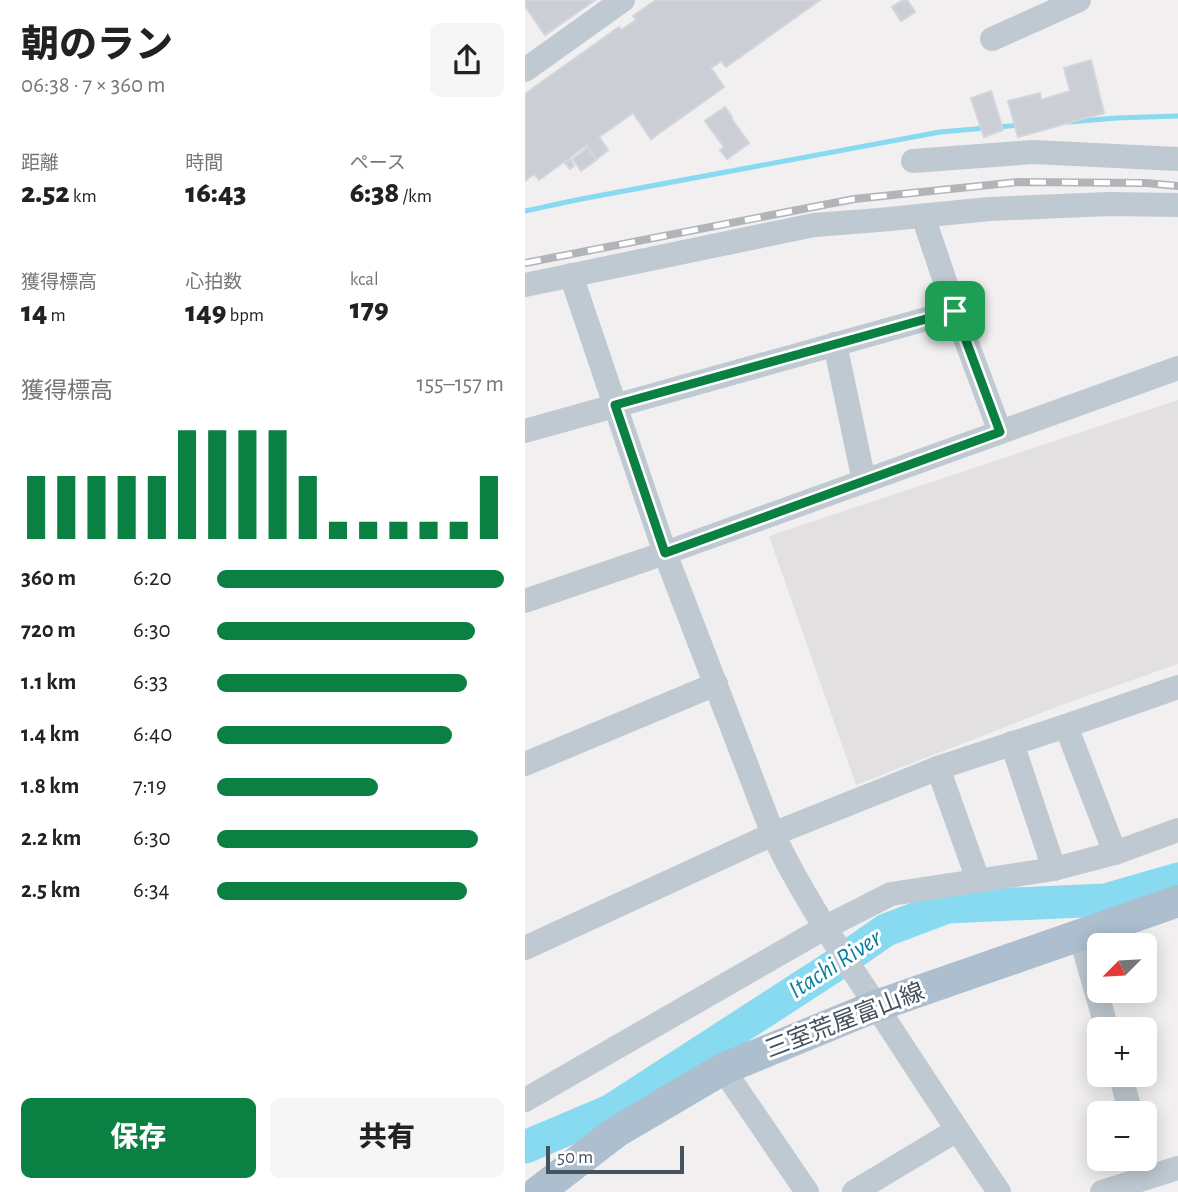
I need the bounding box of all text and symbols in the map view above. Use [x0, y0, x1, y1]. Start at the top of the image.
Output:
button: share [430, 23, 504, 97]
text: 朝のラン [21, 27, 173, 65]
text: 06:38 · 7 × 360 m [21, 74, 165, 97]
text: 距離 [21, 154, 59, 173]
text: 時間 [185, 154, 223, 173]
text: ペース [350, 154, 406, 173]
text: 2.52 [21, 178, 70, 208]
text: 16:43 [185, 178, 247, 208]
text: 6:38 [350, 178, 399, 208]
text: km [70, 187, 97, 206]
text: /km [399, 187, 432, 206]
text: kcal [350, 270, 379, 289]
text: 獲得標高 [21, 273, 97, 292]
text: 心拍数 [185, 273, 242, 292]
pin [925, 281, 985, 341]
icon: arrive [936, 292, 974, 330]
text: 179 [350, 294, 389, 324]
text: 14 [21, 297, 47, 327]
text: 149 [185, 297, 226, 327]
text: m [47, 306, 66, 325]
text: bpm [226, 306, 264, 325]
text: 155–157 m [417, 373, 504, 396]
text: 獲得標高 [21, 380, 113, 403]
text: 360 m [21, 567, 76, 590]
text: 6:20 [133, 567, 172, 590]
text: 720 m [21, 619, 76, 642]
text: 6:30 [133, 619, 171, 642]
text: 1.1 km [21, 671, 76, 694]
text: 6:33 [133, 671, 168, 694]
text: 1.4 km [21, 723, 80, 746]
text: 6:40 [133, 723, 172, 746]
text: 1.8 km [21, 775, 79, 798]
text: 7:19 [133, 775, 167, 798]
text: 2.2 km [21, 827, 81, 850]
text: 6:30 [133, 827, 171, 850]
text: 2.5 km [21, 879, 80, 902]
text: 6:34 [133, 879, 170, 902]
water label: Itachi River [784, 924, 887, 1003]
north arrow [1087, 933, 1157, 1003]
map controls [1087, 933, 1157, 1171]
street label: 三室荒屋富山線 [762, 978, 928, 1062]
button: + [1087, 1017, 1157, 1087]
button: 保存 [21, 1098, 256, 1178]
button: 共有 [270, 1098, 504, 1178]
button: − [1087, 1101, 1157, 1171]
scale bar [546, 1143, 684, 1175]
text: 50 m [557, 1148, 593, 1167]

